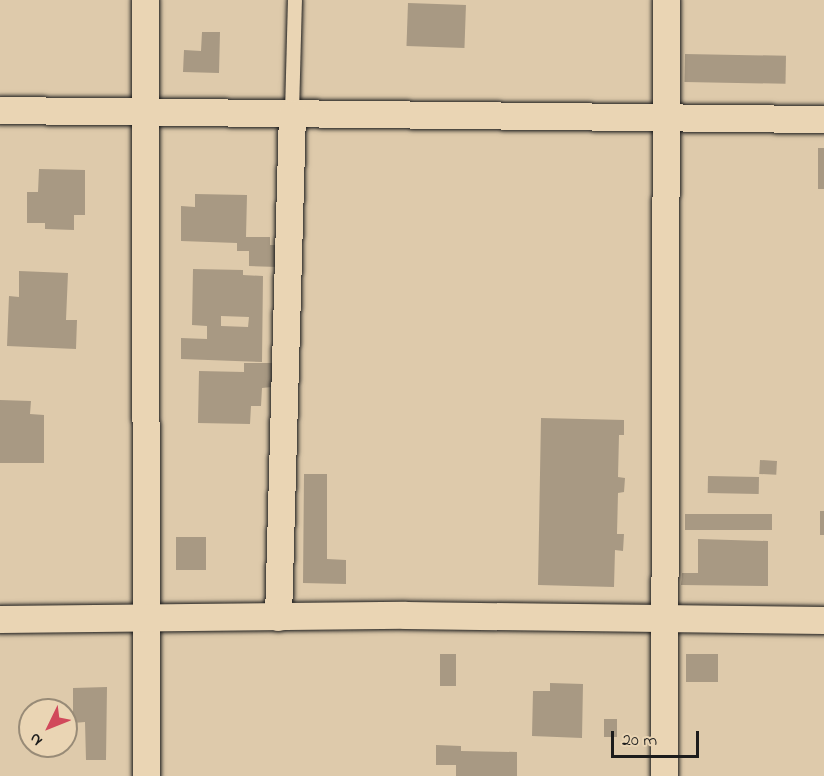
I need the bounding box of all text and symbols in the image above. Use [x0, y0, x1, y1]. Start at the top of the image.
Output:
north arrow [18, 698, 78, 758]
scale bar [614, 719, 702, 757]
text: N [24, 727, 49, 751]
text: 20 m [622, 728, 657, 754]

